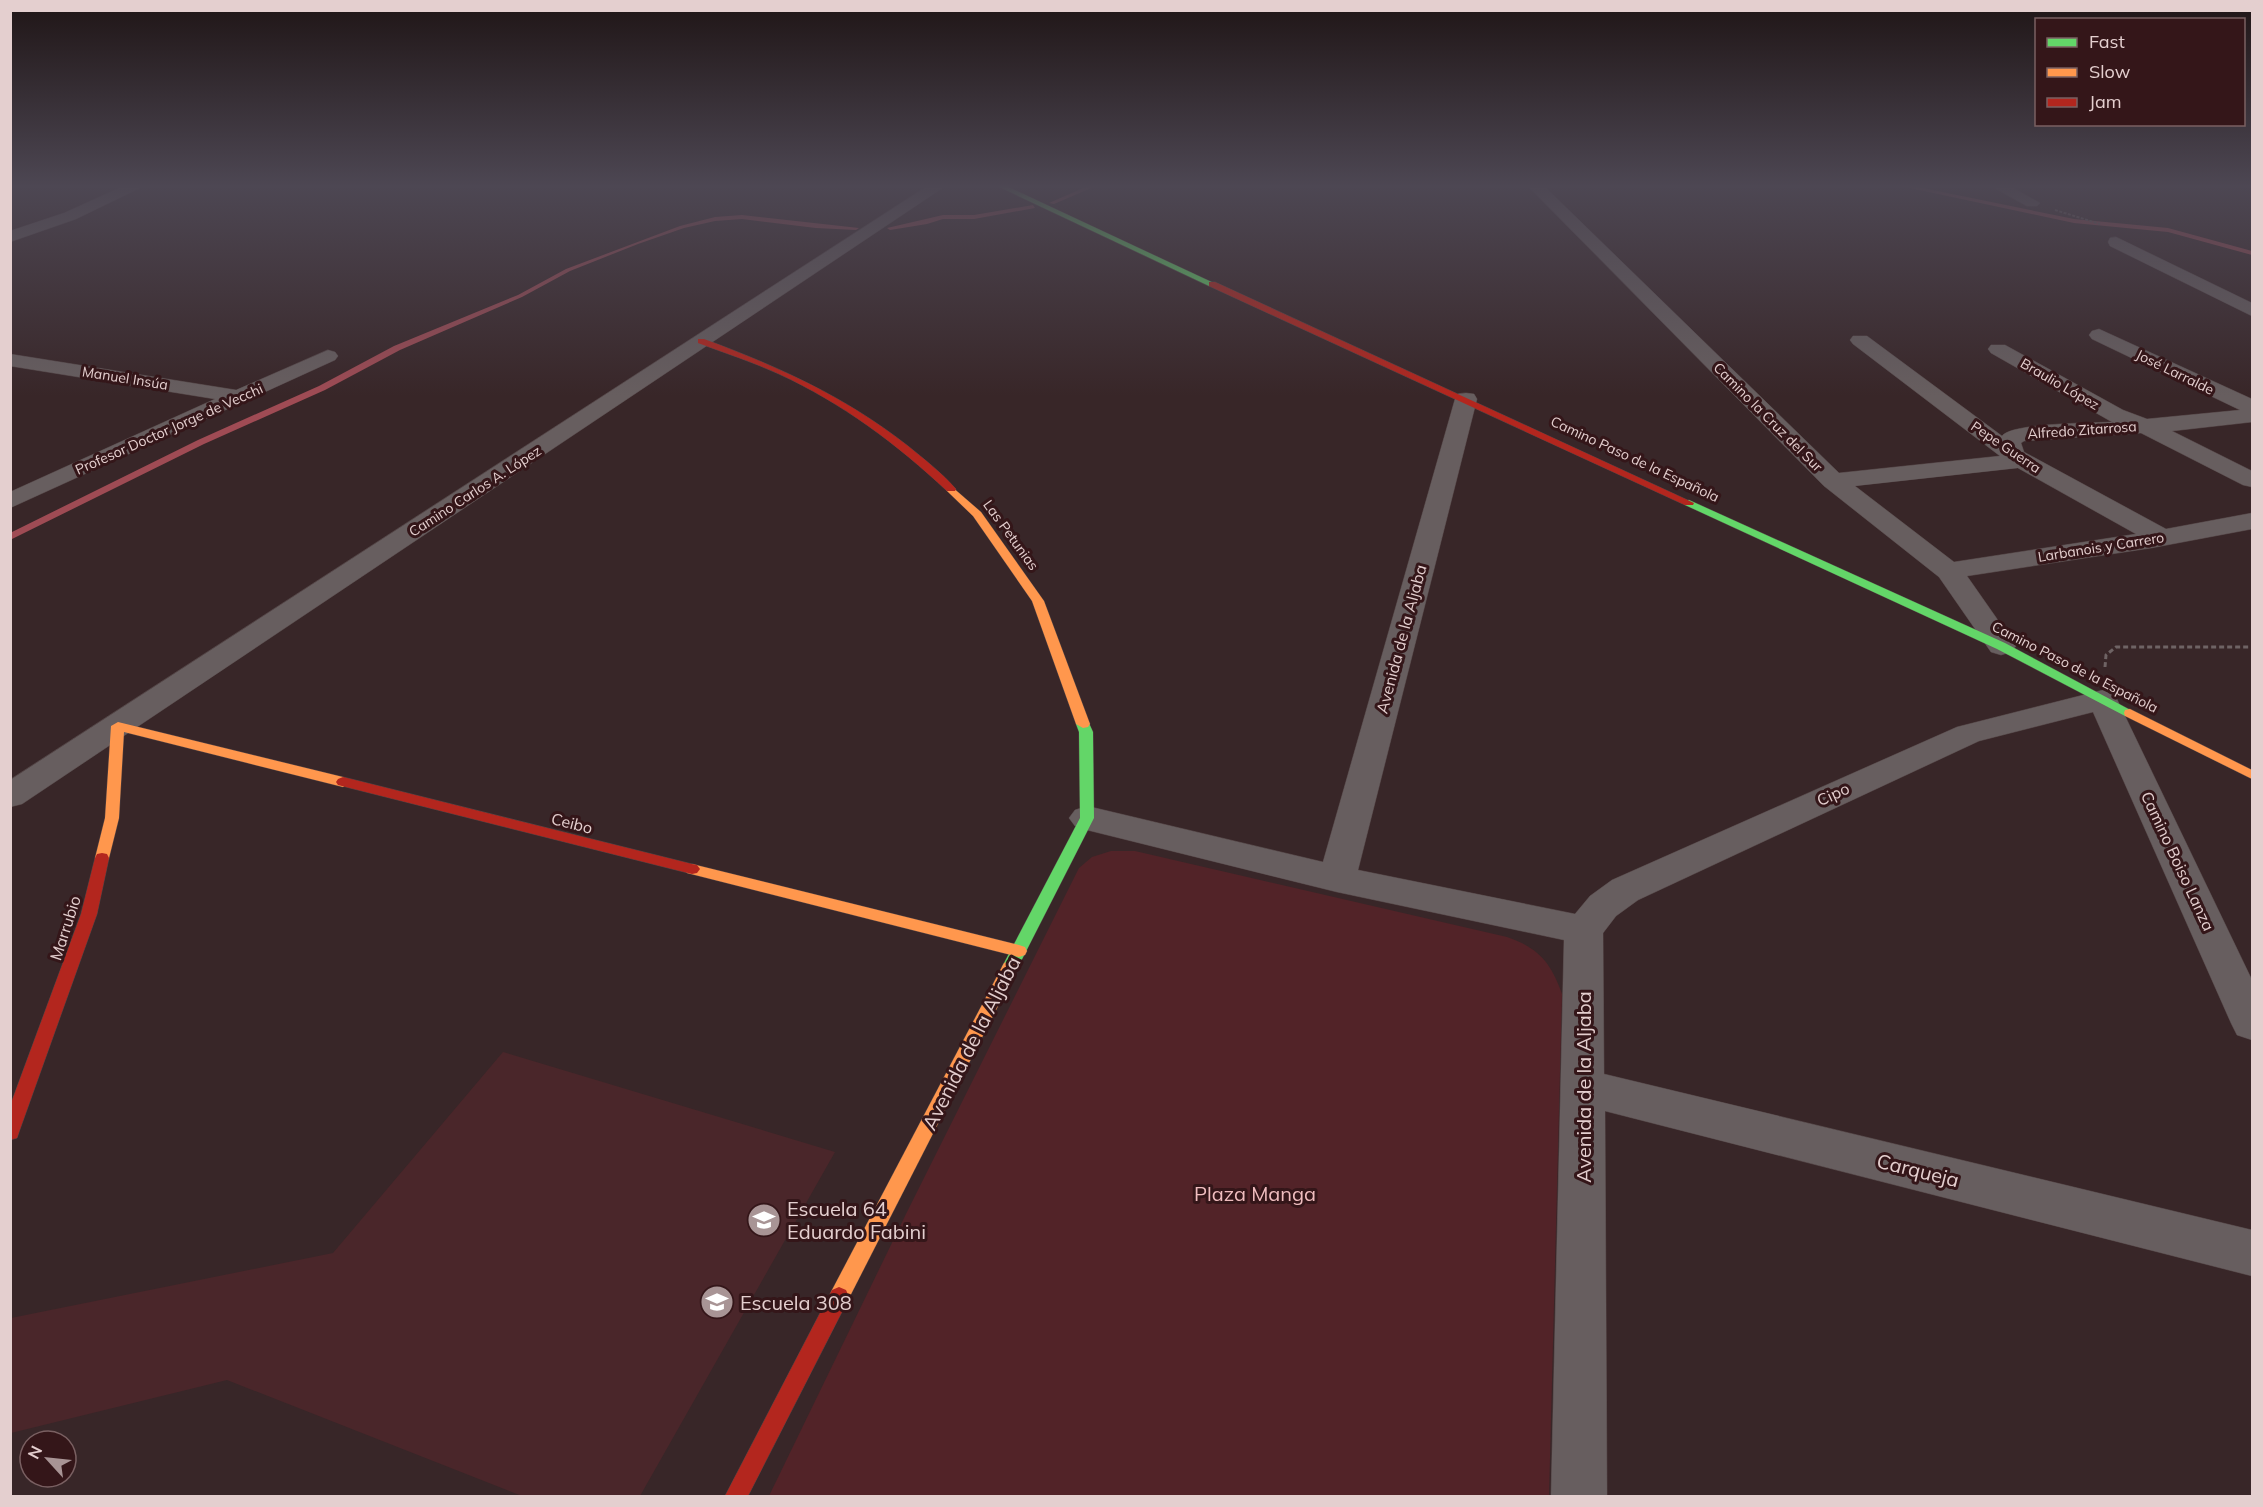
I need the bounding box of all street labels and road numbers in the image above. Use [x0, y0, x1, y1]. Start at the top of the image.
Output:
street label: José Larralde [2133, 345, 2217, 399]
street label: Braulio López [2017, 354, 2103, 414]
street label: Camino la Cruz del Sur [1710, 359, 1827, 476]
street label: Manuel Insúa [81, 362, 169, 394]
street label: Profesor Doctor Jorge de Vecchi [72, 379, 266, 479]
street label: Camino Paso de la Española [1548, 412, 1722, 506]
street label: Pepe Guerra [1968, 417, 2044, 477]
street label: Alfredo Zitarrosa [2027, 417, 2137, 443]
street label: Camino Carlos A. López [405, 441, 545, 541]
street label: Las Petunias [979, 496, 1043, 574]
street label: Larbanois y Carrero [2037, 528, 2165, 566]
street label: Avenida de la Aljaba [1372, 562, 1430, 716]
street label: Camino Paso de la Española [1989, 617, 2161, 717]
street label: Cipo [1814, 778, 1852, 810]
street label: Camino Boiso Lanza [2137, 788, 2219, 934]
street label: Ceibo [549, 808, 595, 838]
street label: Marrubio [45, 893, 85, 963]
street label: Avenida de la Aljaba [916, 952, 1026, 1134]
street label: Avenida de la Aljaba [1571, 991, 1596, 1183]
street label: Carqueja [1874, 1148, 1962, 1192]

